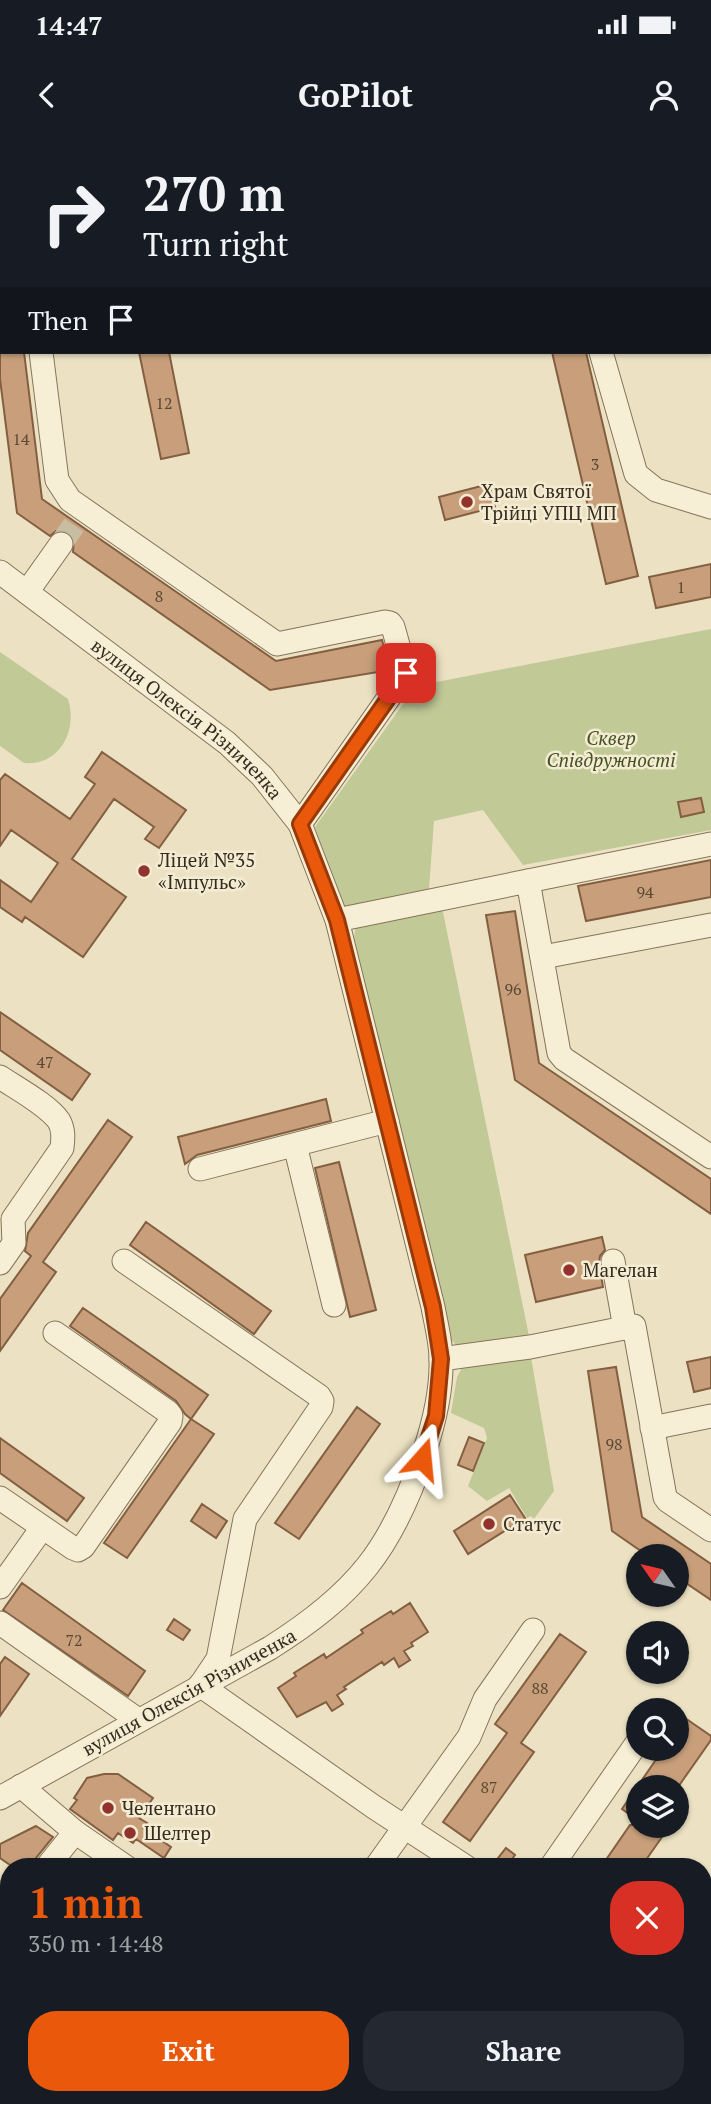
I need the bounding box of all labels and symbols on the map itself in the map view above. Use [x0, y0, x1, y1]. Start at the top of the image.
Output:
house number: 12 [155, 392, 173, 414]
house number: 14 [12, 428, 30, 450]
house number: 3 [591, 453, 599, 475]
place label: Храм Святої Трійці УПЦ МП [481, 478, 617, 525]
marker: Храм Святої Трійці УПЦ МП [459, 494, 475, 510]
house number: 1 [677, 576, 685, 598]
house number: 8 [155, 585, 163, 607]
street label: вулиця Олексія Різниченка [87, 632, 289, 804]
pin [376, 643, 436, 703]
park label: Сквер Співдружності [547, 725, 676, 772]
place label: Ліцей №35 «Імпульс» [157, 847, 255, 894]
marker: Ліцей №35 «Імпульс» [136, 863, 152, 879]
house number: 94 [636, 881, 654, 903]
house number: 96 [504, 978, 522, 1000]
house number: 47 [36, 1051, 54, 1073]
place label: Магелан [583, 1257, 658, 1282]
marker: Магелан [561, 1262, 577, 1278]
position arrow [385, 1422, 459, 1496]
house number: 98 [605, 1433, 623, 1455]
place label: Статус [503, 1511, 561, 1536]
marker: Статус [481, 1516, 497, 1532]
north arrow [626, 1544, 690, 1606]
street label: вулиця Олексія Різниченка [77, 1622, 301, 1761]
house number: 72 [65, 1629, 83, 1651]
house number: 88 [531, 1677, 549, 1699]
house number: 87 [480, 1776, 498, 1798]
place label: Челентано [122, 1795, 216, 1820]
marker: Челентано [100, 1800, 116, 1816]
place label: Шелтер [144, 1820, 211, 1845]
marker: Шелтер [122, 1825, 138, 1841]

